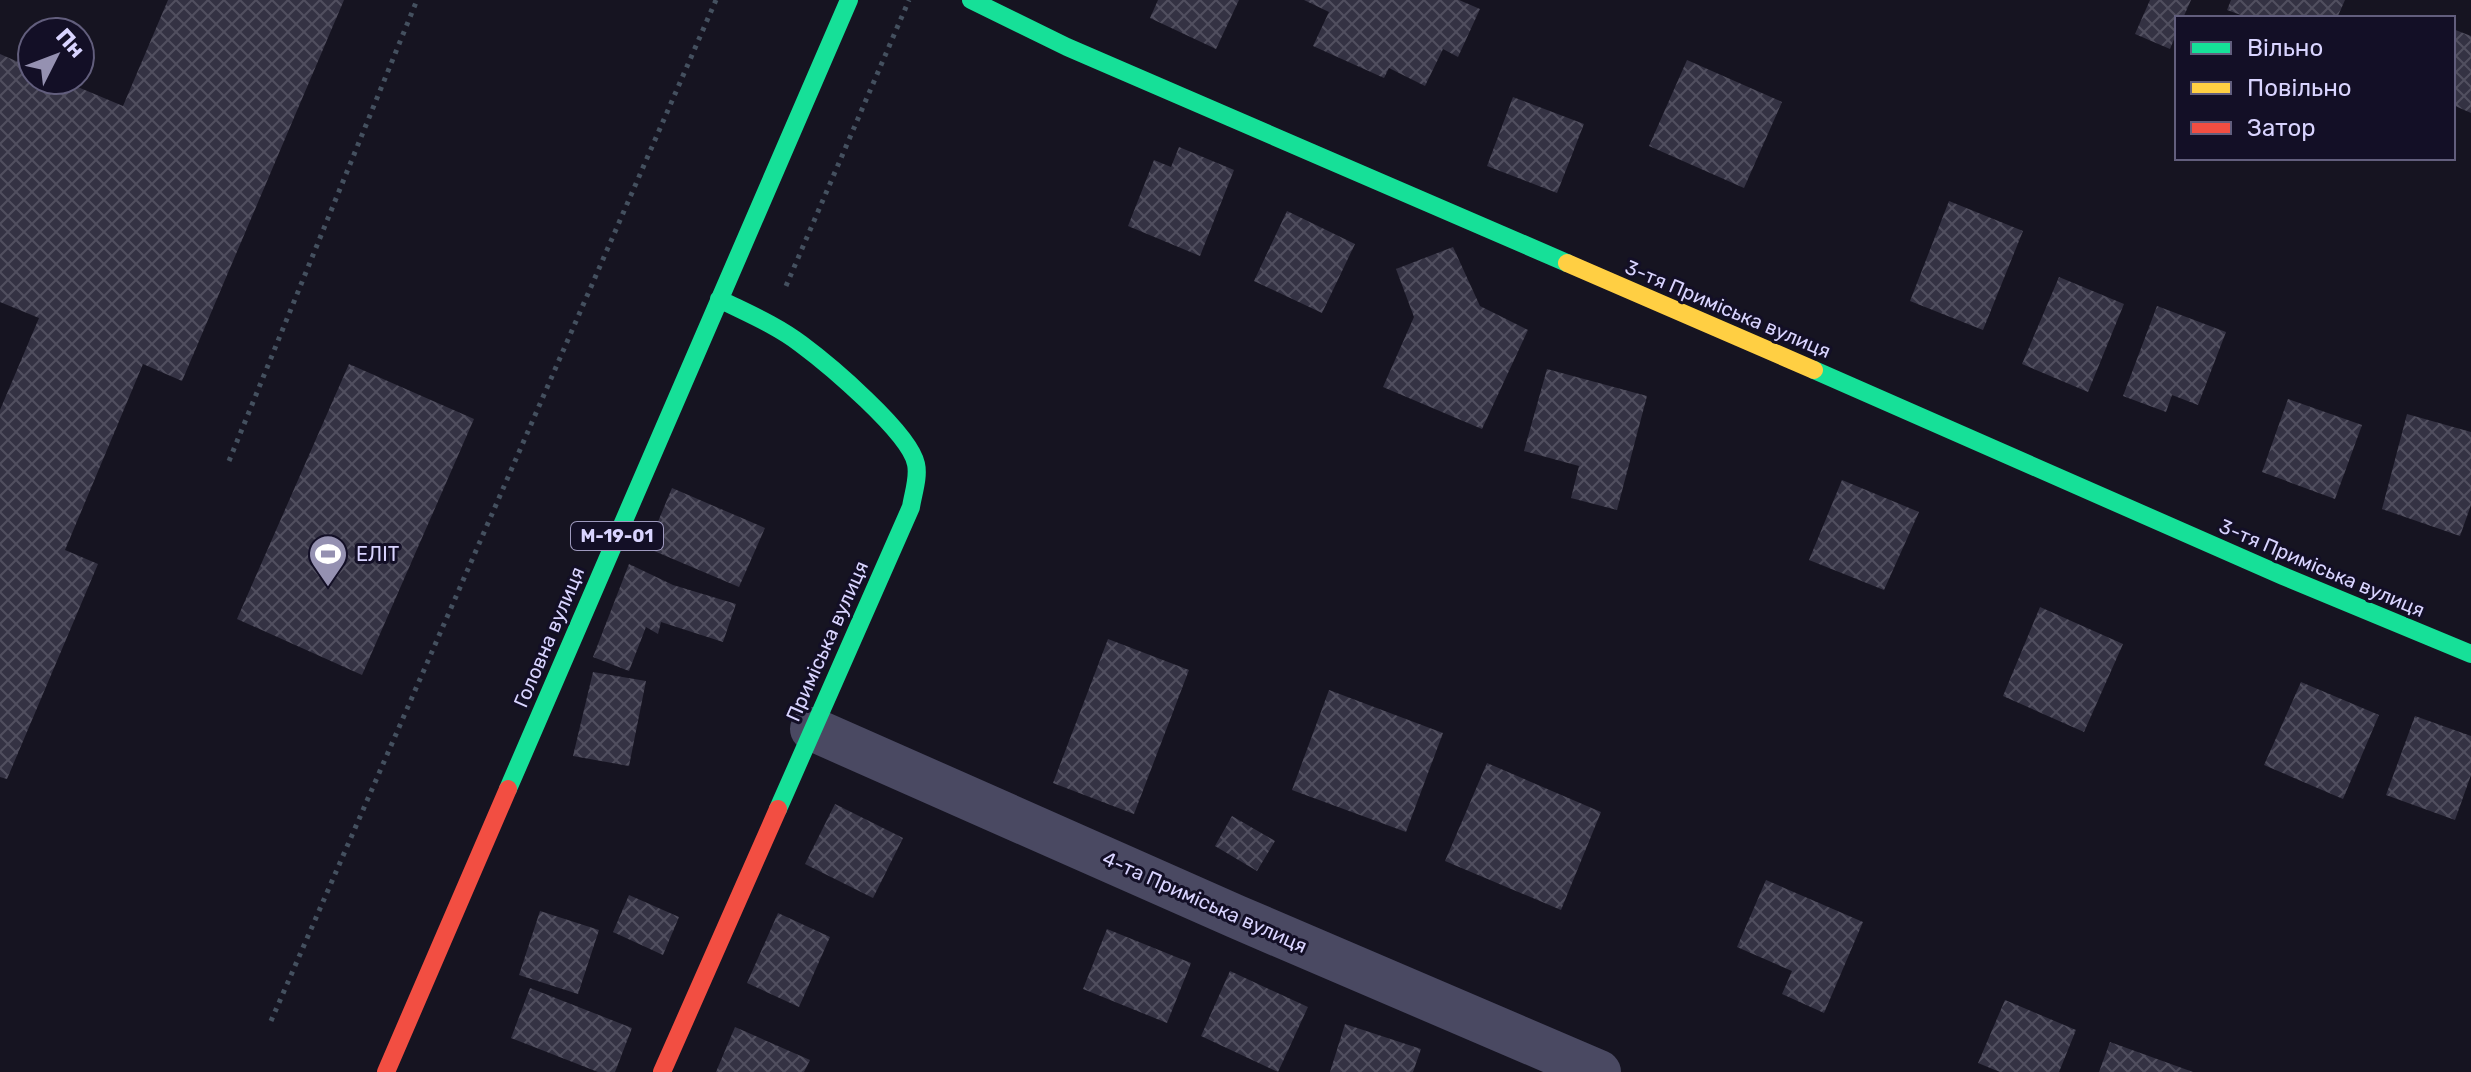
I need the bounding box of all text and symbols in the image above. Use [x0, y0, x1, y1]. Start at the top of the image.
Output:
north arrow [16, 16, 96, 96]
legend [2175, 16, 2455, 160]
text: Пн [50, 23, 91, 63]
text: Вільно [2247, 34, 2323, 62]
text: Повільно [2247, 74, 2352, 102]
text: Затор [2247, 114, 2316, 142]
street label: 3-тя Приміська вулиця [1622, 255, 1834, 363]
street label: 3-тя Приміська вулиця [2216, 514, 2428, 622]
road number: М-19-01 [571, 522, 663, 550]
sports icon: ЕЛІТ [307, 533, 349, 588]
place label: ЕЛІТ [356, 542, 400, 566]
street label: Приміська вулиця [781, 557, 873, 725]
street label: Головна вулиця [509, 563, 589, 711]
street label: 4-та Приміська вулиця [1099, 846, 1311, 958]

